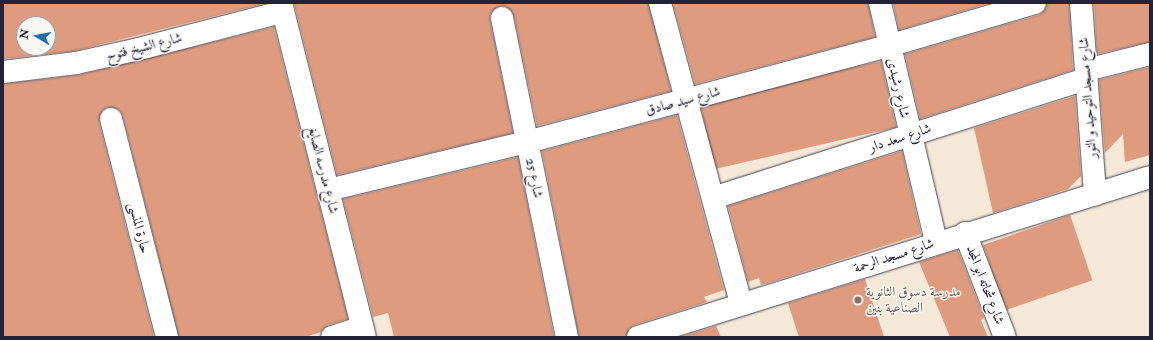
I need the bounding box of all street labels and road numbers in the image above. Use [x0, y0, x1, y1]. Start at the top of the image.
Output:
street label: شارع الشيخ فتوح [104, 29, 184, 65]
street label: شارع مسجد التوحيد و النور [1075, 37, 1101, 159]
street label: شارع رشيدى [883, 56, 913, 120]
street label: شارع سيد صادق [644, 83, 722, 119]
street label: شارع سعد دار [867, 120, 933, 156]
street label: شارع مدرسه الصايغ [304, 125, 342, 215]
street label: شارع 25 [522, 156, 546, 200]
street label: حارة المنسى [125, 201, 153, 255]
street label: شارع مسجد الرحمة [852, 235, 936, 277]
street label: شارع شحاته ابو المجد [962, 243, 1008, 327]

